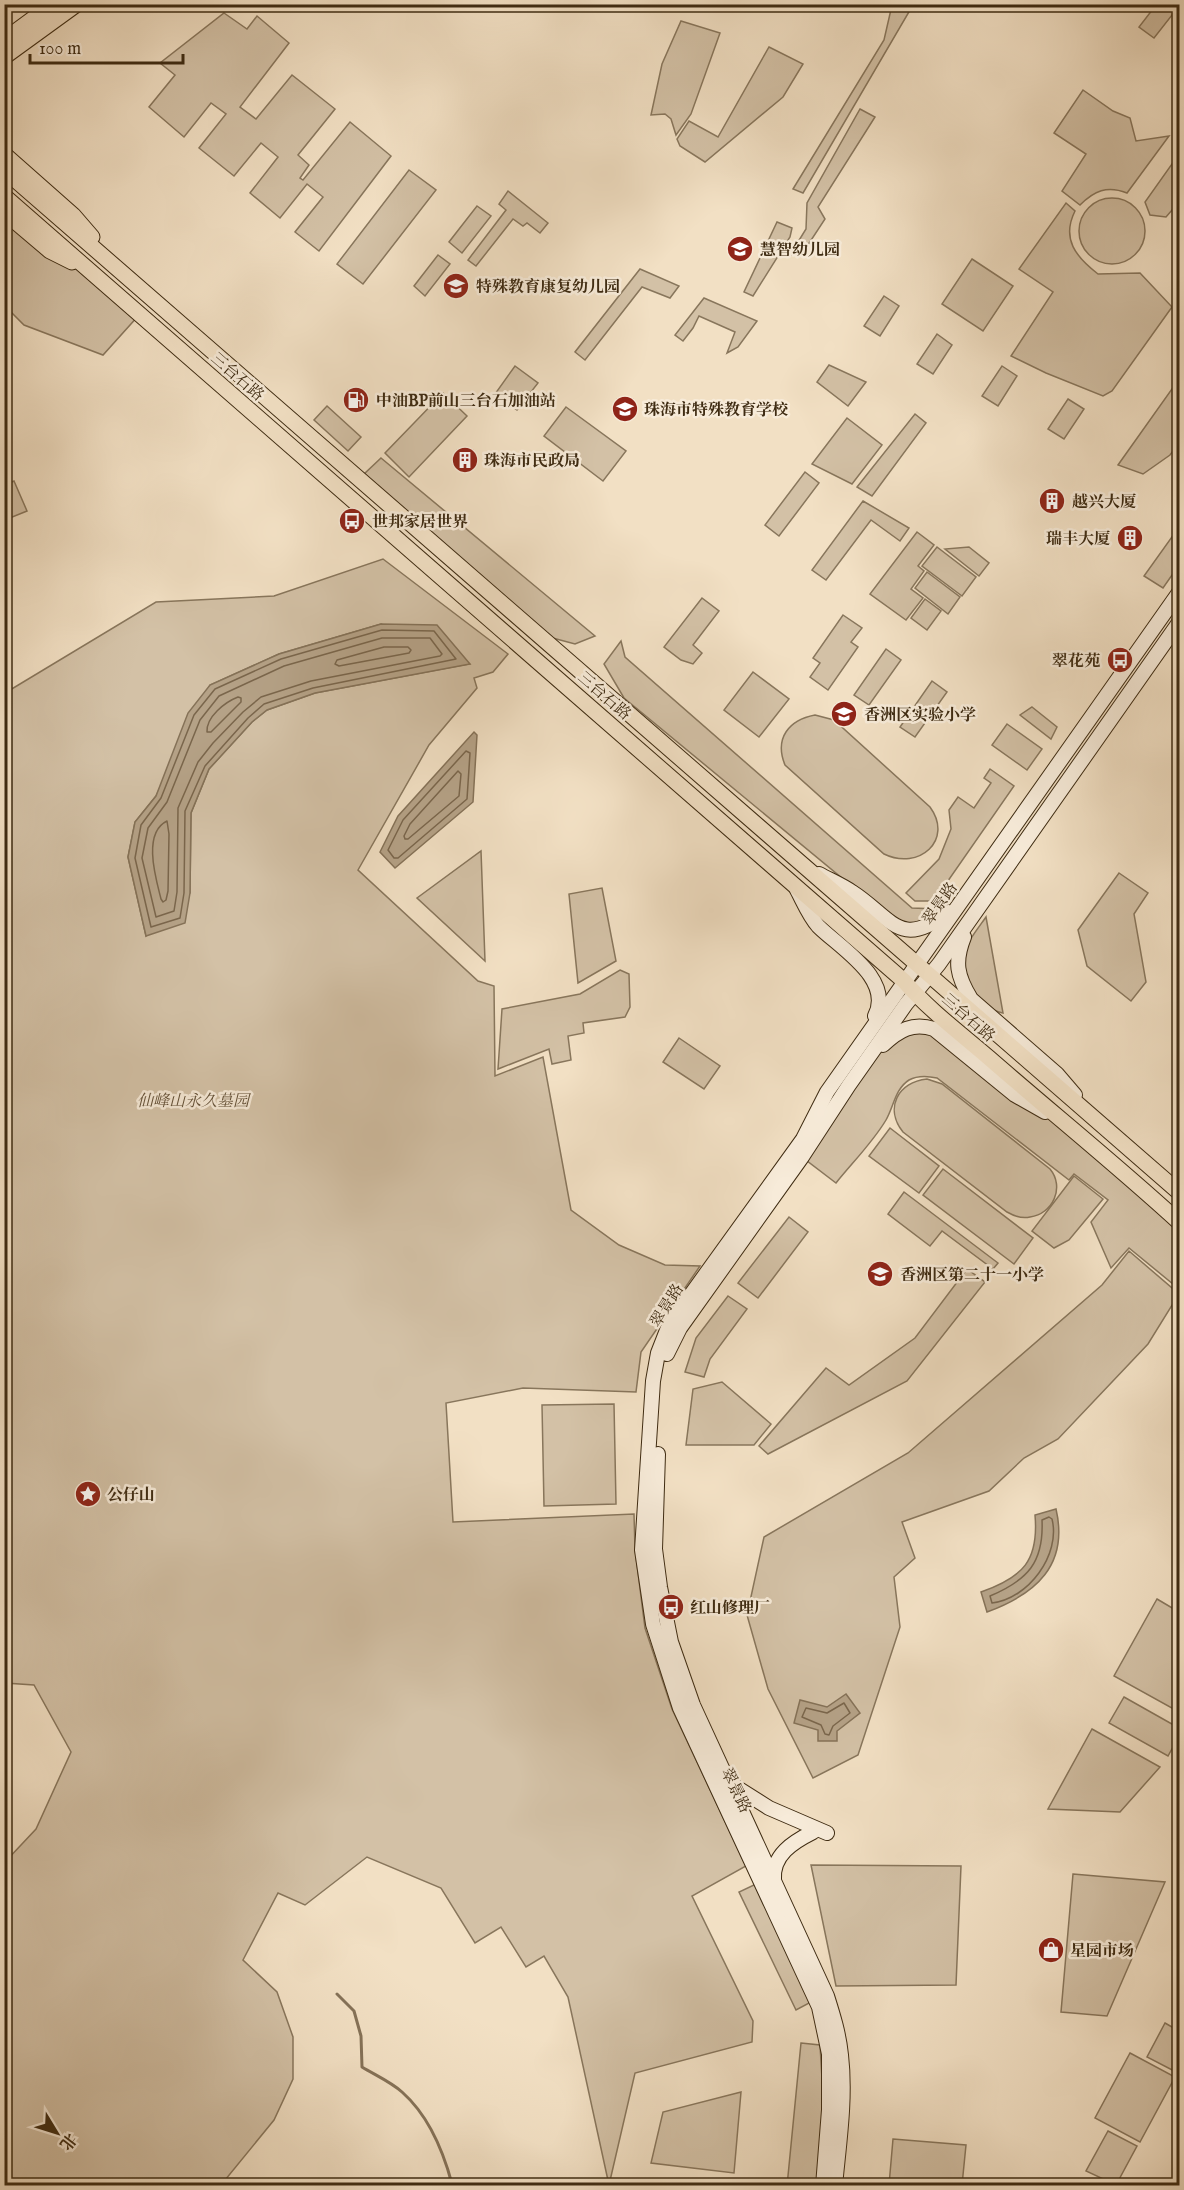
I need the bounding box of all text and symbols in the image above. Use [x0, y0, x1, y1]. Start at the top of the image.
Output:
scale bar [30, 27, 183, 65]
text: 100 m [39, 38, 81, 61]
school or university icon: 慧智幼儿园 [725, 234, 755, 264]
place label: 慧智幼儿园 [760, 241, 840, 261]
school or university icon: 特殊教育康复幼儿园 [441, 271, 471, 301]
place label: 特殊教育康复幼儿园 [476, 277, 620, 298]
street label: 三台石路 [206, 349, 267, 406]
fuel station icon: 中油BP前山三台石加油站 [341, 385, 371, 415]
place label: 中油BP前山三台石加油站 [376, 392, 556, 412]
school or university icon: 珠海市特殊教育学校 [610, 394, 640, 424]
place label: 珠海市特殊教育学校 [644, 400, 788, 421]
building icon: 珠海市民政局 [450, 445, 480, 475]
place label: 珠海市民政局 [484, 451, 580, 472]
building icon: 越兴大厦 [1037, 486, 1067, 516]
place label: 越兴大厦 [1072, 493, 1136, 513]
bus stop icon: 世邦家居世界 [337, 506, 367, 536]
place label: 世邦家居世界 [372, 512, 468, 533]
building icon: 瑞丰大厦 [1115, 523, 1145, 553]
place label: 瑞丰大厦 [1046, 530, 1110, 550]
bus stop icon: 翠花苑 [1105, 645, 1135, 675]
place label: 翠花苑 [1052, 652, 1101, 672]
street label: 三台石路 [573, 668, 634, 725]
school or university icon: 香洲区实验小学 [829, 699, 859, 729]
place label: 香洲区实验小学 [864, 705, 976, 726]
street label: 翠景路 [919, 879, 963, 930]
street label: 三台石路 [937, 990, 998, 1047]
park label: 仙峰山永久墓园 [137, 1092, 252, 1112]
school or university icon: 香洲区第二十一小学 [865, 1259, 895, 1289]
place label: 香洲区第二十一小学 [900, 1266, 1044, 1286]
street label: 翠景路 [646, 1280, 689, 1332]
place icon: 公仔山 [73, 1479, 103, 1509]
place label: 公仔山 [107, 1486, 155, 1506]
bus stop icon: 红山修理厂 [656, 1592, 686, 1622]
place label: 红山修理厂 [690, 1599, 770, 1619]
street label: 翠景路 [716, 1765, 755, 1817]
shop icon: 星园市场 [1036, 1935, 1066, 1965]
place label: 星园市场 [1070, 1941, 1134, 1962]
north arrow [27, 2103, 87, 2163]
text: 北 [54, 2129, 80, 2153]

